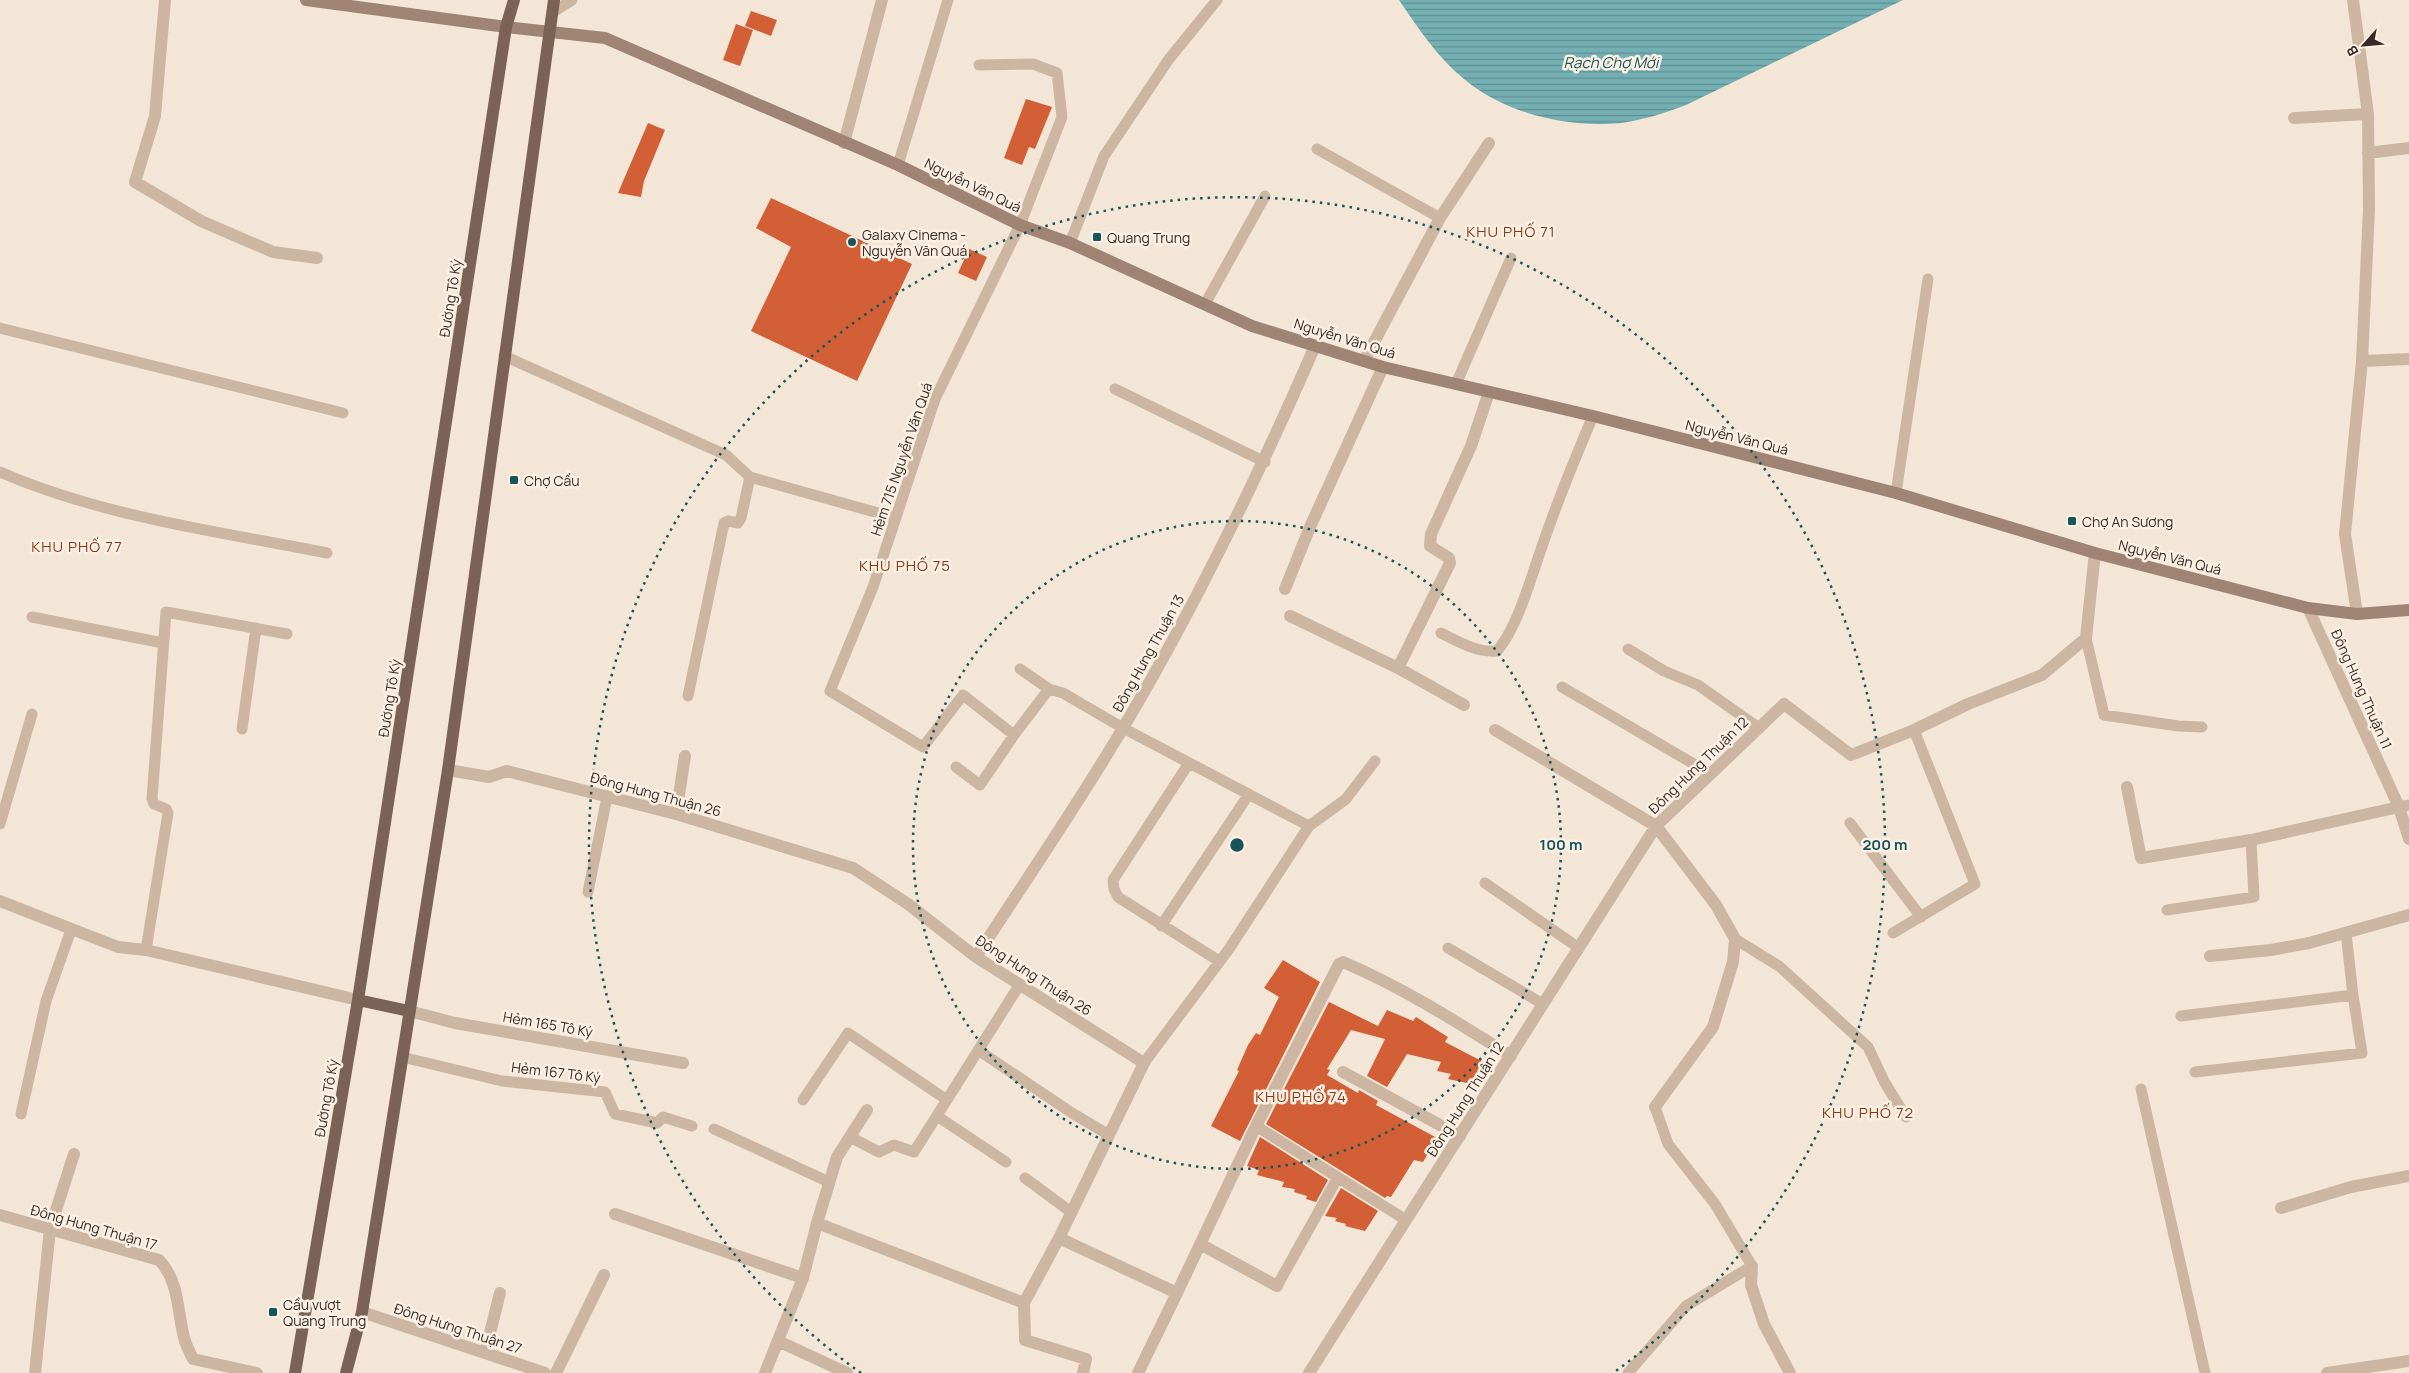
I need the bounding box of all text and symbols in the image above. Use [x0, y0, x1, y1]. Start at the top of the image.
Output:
north arrow [2339, 20, 2389, 70]
text: B [2341, 43, 2362, 59]
water label: Rạch Chợ Mới [1564, 52, 1661, 73]
street label: Nguyễn Văn Quá [922, 153, 1024, 217]
district label: KHU PHỐ 71 [1466, 221, 1556, 242]
place label: Galaxy Cinema - Nguyễn Văn Quá [862, 225, 967, 260]
place label: Quang Trung [1107, 228, 1190, 247]
marker: Quang Trung [1091, 231, 1103, 243]
marker: Galaxy Cinema - Nguyễn Văn Quá [846, 236, 858, 248]
street label: Đường Tô Ký [434, 257, 466, 338]
street label: Nguyễn Văn Quá [1292, 314, 1398, 362]
street label: Hẻm 715 Nguyễn Văn Quá [866, 380, 936, 538]
street label: Nguyễn Văn Quá [1684, 415, 1790, 459]
place label: Chợ Cầu [524, 471, 580, 490]
marker: Chợ Cầu [508, 474, 520, 486]
place label: Chợ An Sương [2082, 512, 2173, 531]
marker: Chợ An Sương [2066, 515, 2078, 527]
street label: Nguyễn Văn Quá [2117, 535, 2223, 579]
district label: KHU PHỐ 77 [31, 536, 123, 557]
district label: KHU PHỐ 75 [859, 555, 951, 576]
street label: Đông Hưng Thuận 13 [1108, 591, 1188, 715]
street label: Đông Hưng Thuận 11 [2327, 626, 2397, 752]
street label: Đường Tô Ký [373, 657, 405, 738]
street label: Đông Hưng Thuận 12 [1644, 712, 1752, 818]
street label: Đông Hưng Thuận 26 [588, 767, 724, 821]
text: 100 m [1540, 834, 1582, 855]
text: 200 m [1862, 834, 1908, 855]
centre of rings [1228, 836, 1246, 854]
street label: Đông Hưng Thuận 26 [972, 930, 1096, 1020]
street label: Hẻm 165 Tô Ký [502, 1007, 595, 1041]
street label: Đông Hưng Thuận 12 [1422, 1038, 1508, 1160]
street label: Đường Tô Ký [310, 1057, 342, 1139]
street label: Hẻm 167 Tô Ký [510, 1057, 602, 1087]
district label: KHU PHỐ 74 [1255, 1086, 1347, 1107]
district label: KHU PHỐ 72 [1822, 1102, 1914, 1123]
street label: Đông Hưng Thuận 17 [29, 1200, 159, 1254]
place label: Cầu vượt Quang Trung [283, 1295, 366, 1330]
street label: Đông Hưng Thuận 27 [392, 1298, 524, 1358]
marker: Cầu vượt Quang Trung [267, 1306, 279, 1318]

